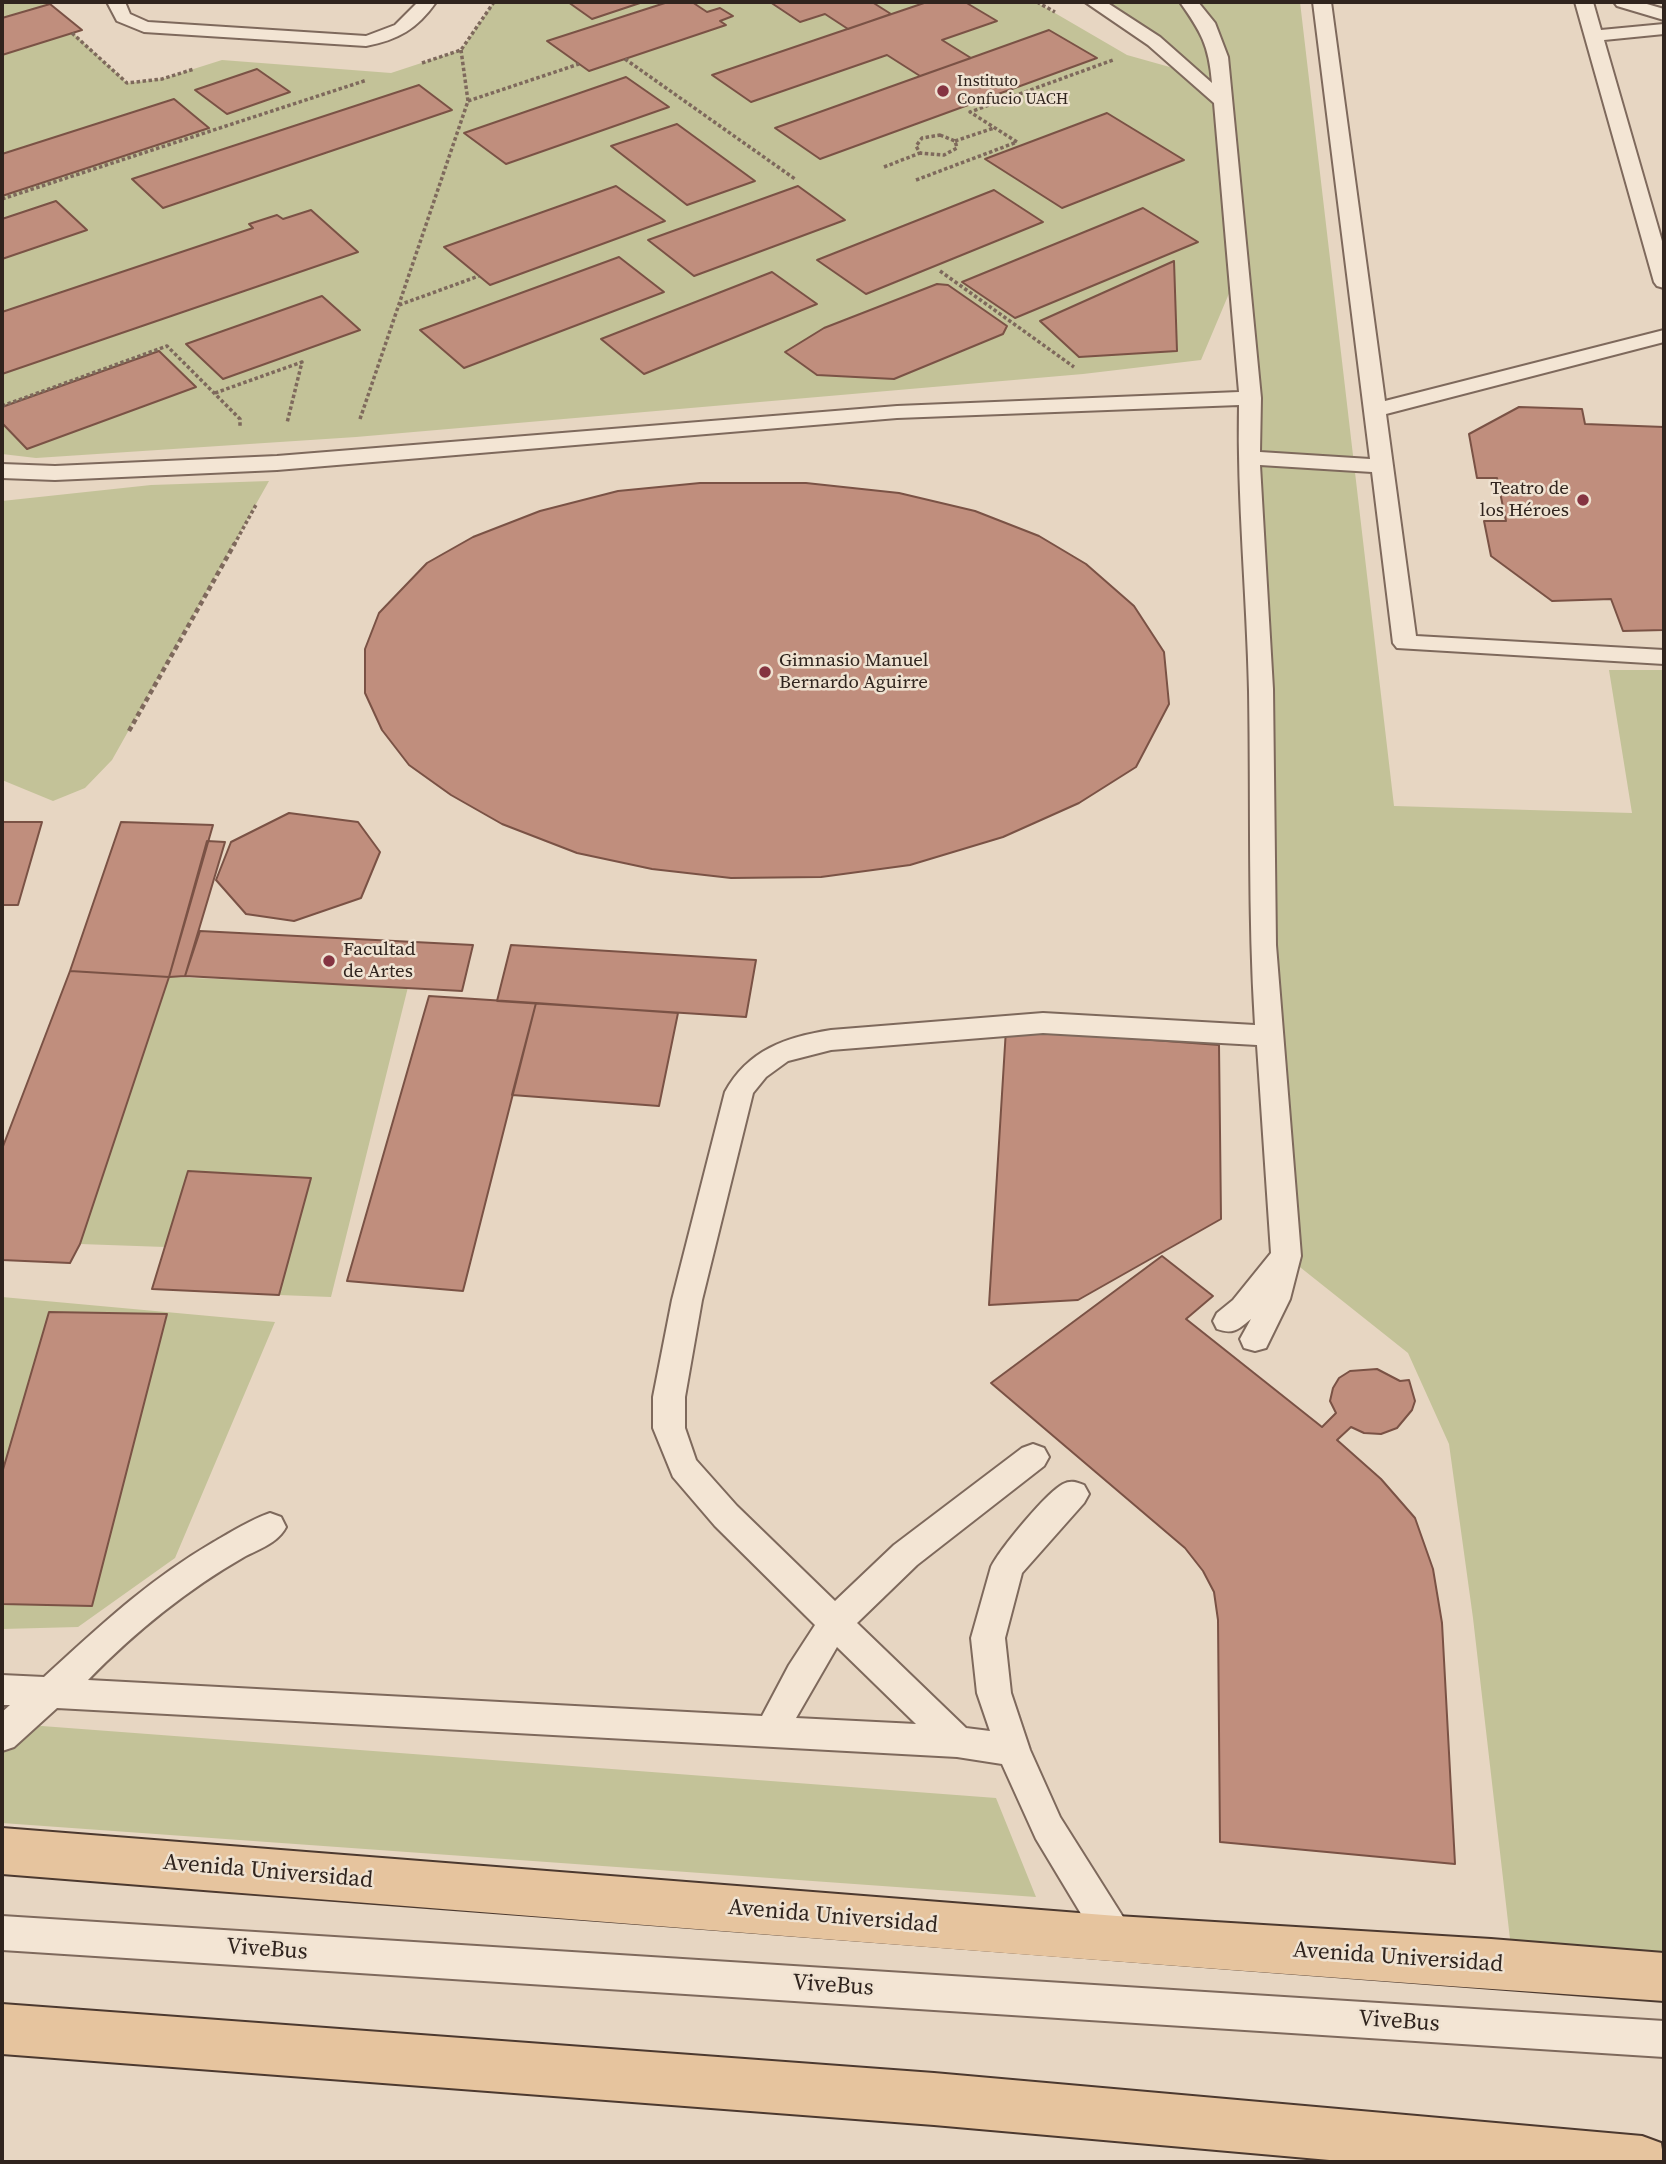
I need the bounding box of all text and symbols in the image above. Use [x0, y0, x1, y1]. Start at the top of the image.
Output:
place label: Instituto Confucio UACH [957, 72, 1068, 110]
marker: Instituto Confucio UACH [935, 83, 951, 99]
place label: Teatro de los Héroes [1480, 478, 1569, 522]
marker: Teatro de los Héroes [1575, 492, 1591, 508]
place label: Gimnasio Manuel Bernardo Aguirre [779, 650, 928, 694]
marker: Gimnasio Manuel Bernardo Aguirre [757, 664, 773, 680]
place label: Facultad de Artes [343, 939, 416, 983]
marker: Facultad de Artes [321, 953, 337, 969]
street label: Avenida Universidad [162, 1849, 374, 1895]
street label: Avenida Universidad [727, 1894, 939, 1940]
street label: ViveBus [225, 1933, 309, 1967]
street label: Avenida Universidad [1292, 1937, 1504, 1979]
street label: ViveBus [791, 1969, 875, 2003]
street label: ViveBus [1357, 2005, 1441, 2039]

